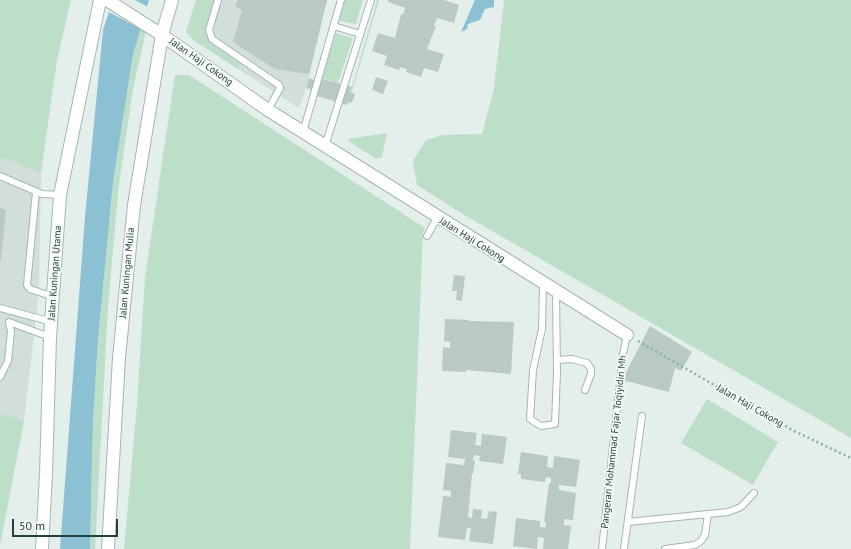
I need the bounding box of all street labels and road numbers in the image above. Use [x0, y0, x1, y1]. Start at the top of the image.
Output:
street label: Jalan Haji Cokong [167, 36, 235, 88]
street label: Jalan Haji Cokong [437, 215, 507, 265]
street label: Jalan Kuningan Utama [46, 225, 64, 321]
street label: Jalan Kuningan Mulia [117, 227, 137, 319]
street label: Pangeran Mohammad Fajar Toqiyidin Mh [599, 355, 629, 529]
street label: Jalan Haji Cokong [714, 382, 786, 430]

